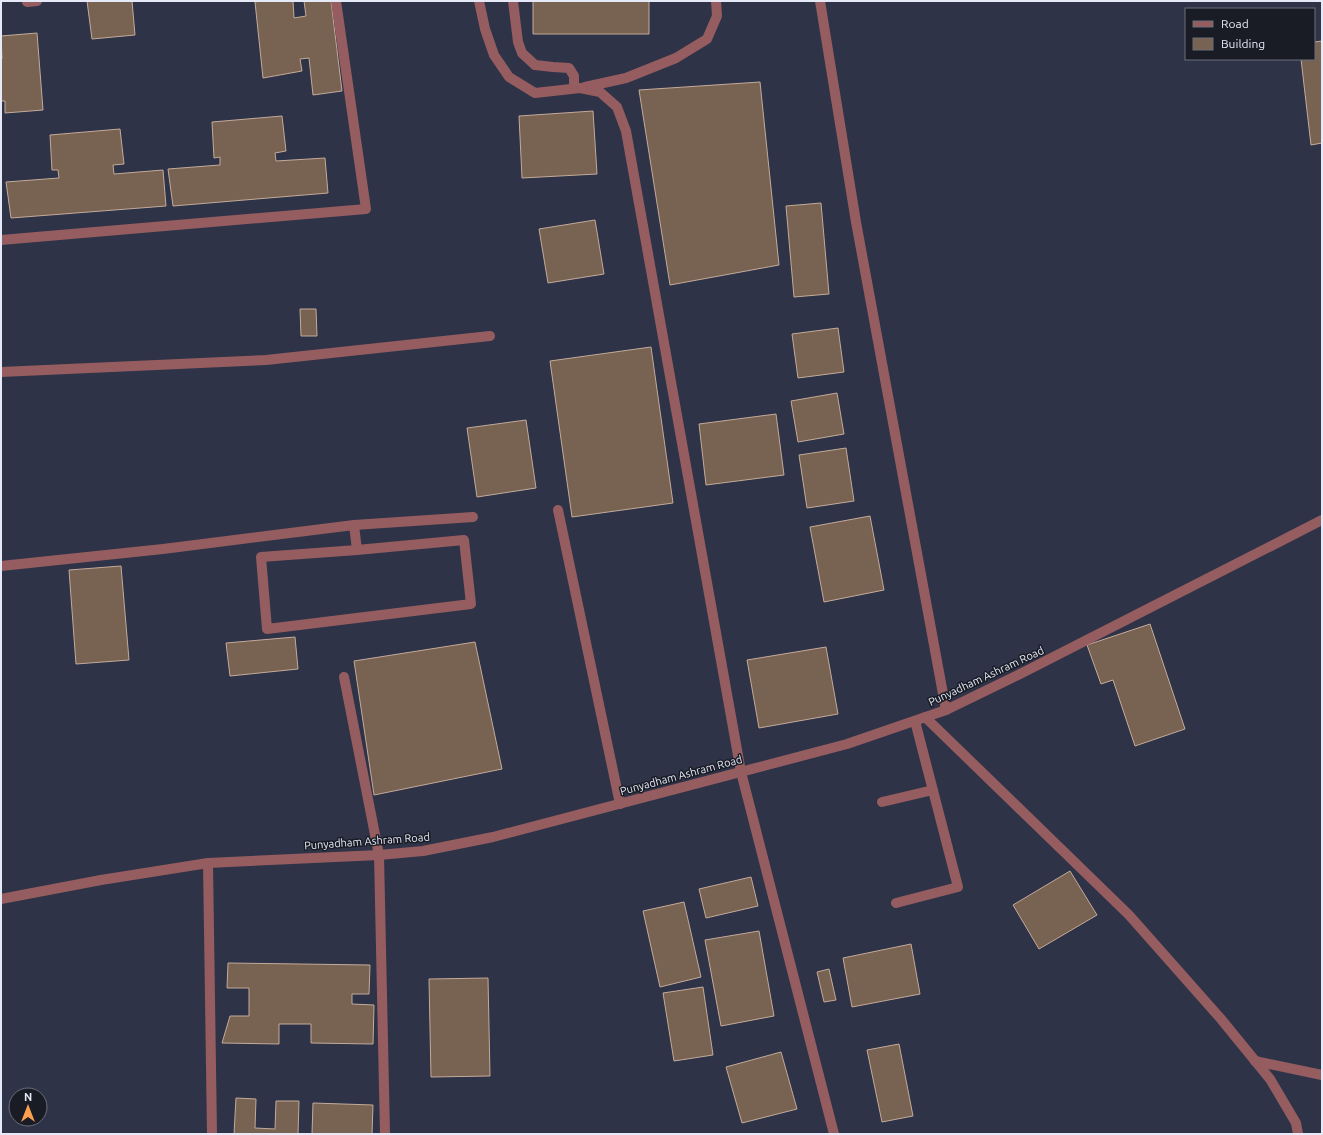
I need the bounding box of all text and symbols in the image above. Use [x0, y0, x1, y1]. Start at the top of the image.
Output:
legend [1185, 8, 1315, 60]
text: Road [1221, 17, 1249, 30]
text: Building [1221, 37, 1265, 50]
street label: Punyadham Ashram Road [926, 644, 1046, 708]
street label: Punyadham Ashram Road [619, 753, 743, 797]
street label: Punyadham Ashram Road [304, 831, 430, 851]
north arrow [8, 1087, 48, 1127]
text: N [24, 1091, 32, 1103]

